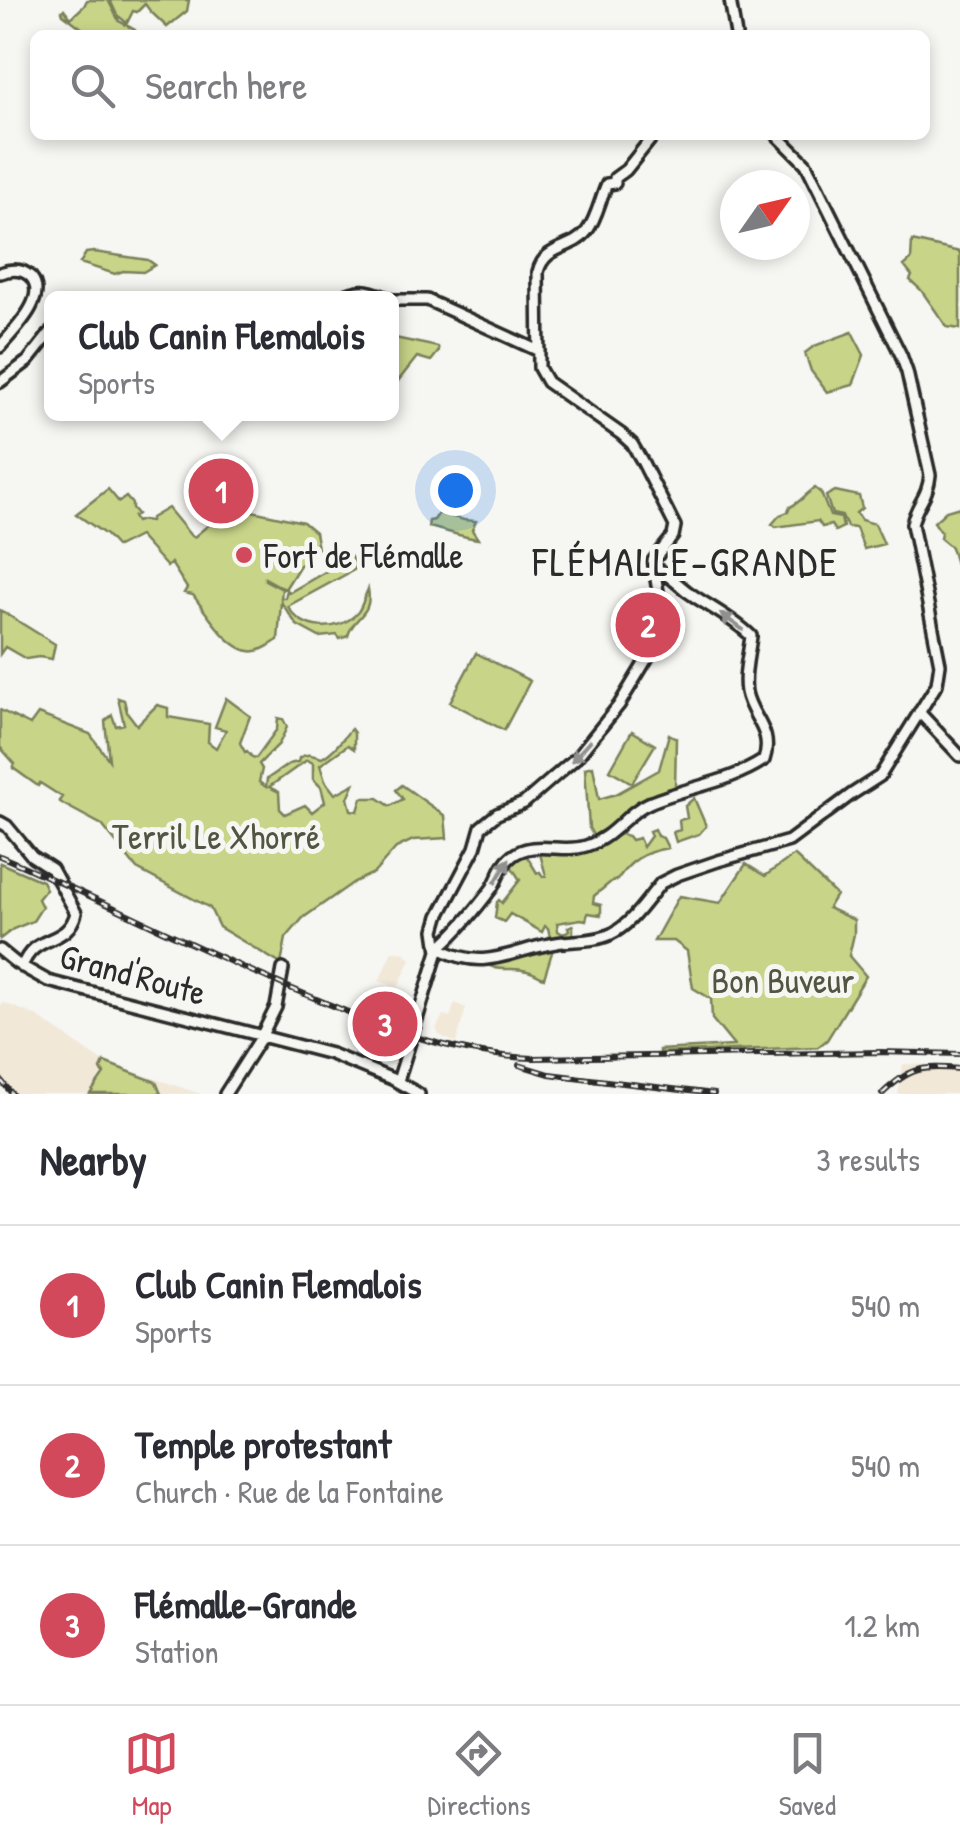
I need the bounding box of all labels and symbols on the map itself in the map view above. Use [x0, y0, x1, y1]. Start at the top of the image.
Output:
north arrow [720, 170, 810, 260]
pin: 1 [188, 454, 254, 528]
your location [430, 465, 481, 516]
place label: Fort de Flémalle [263, 532, 463, 579]
district label: FLÉMALLE-GRANDE [532, 534, 839, 588]
marker: Fort de Flémalle [233, 544, 255, 566]
pin: 2 [616, 588, 680, 662]
one-way arrow [719, 613, 746, 632]
one-way arrow [571, 738, 593, 763]
park label: Terril Le Xhorré [112, 813, 320, 860]
one-way arrow [493, 857, 510, 885]
street label: Grand'Route [55, 932, 211, 1016]
park label: Bon Buveur [712, 957, 854, 1004]
pin: 3 [352, 986, 418, 1062]

